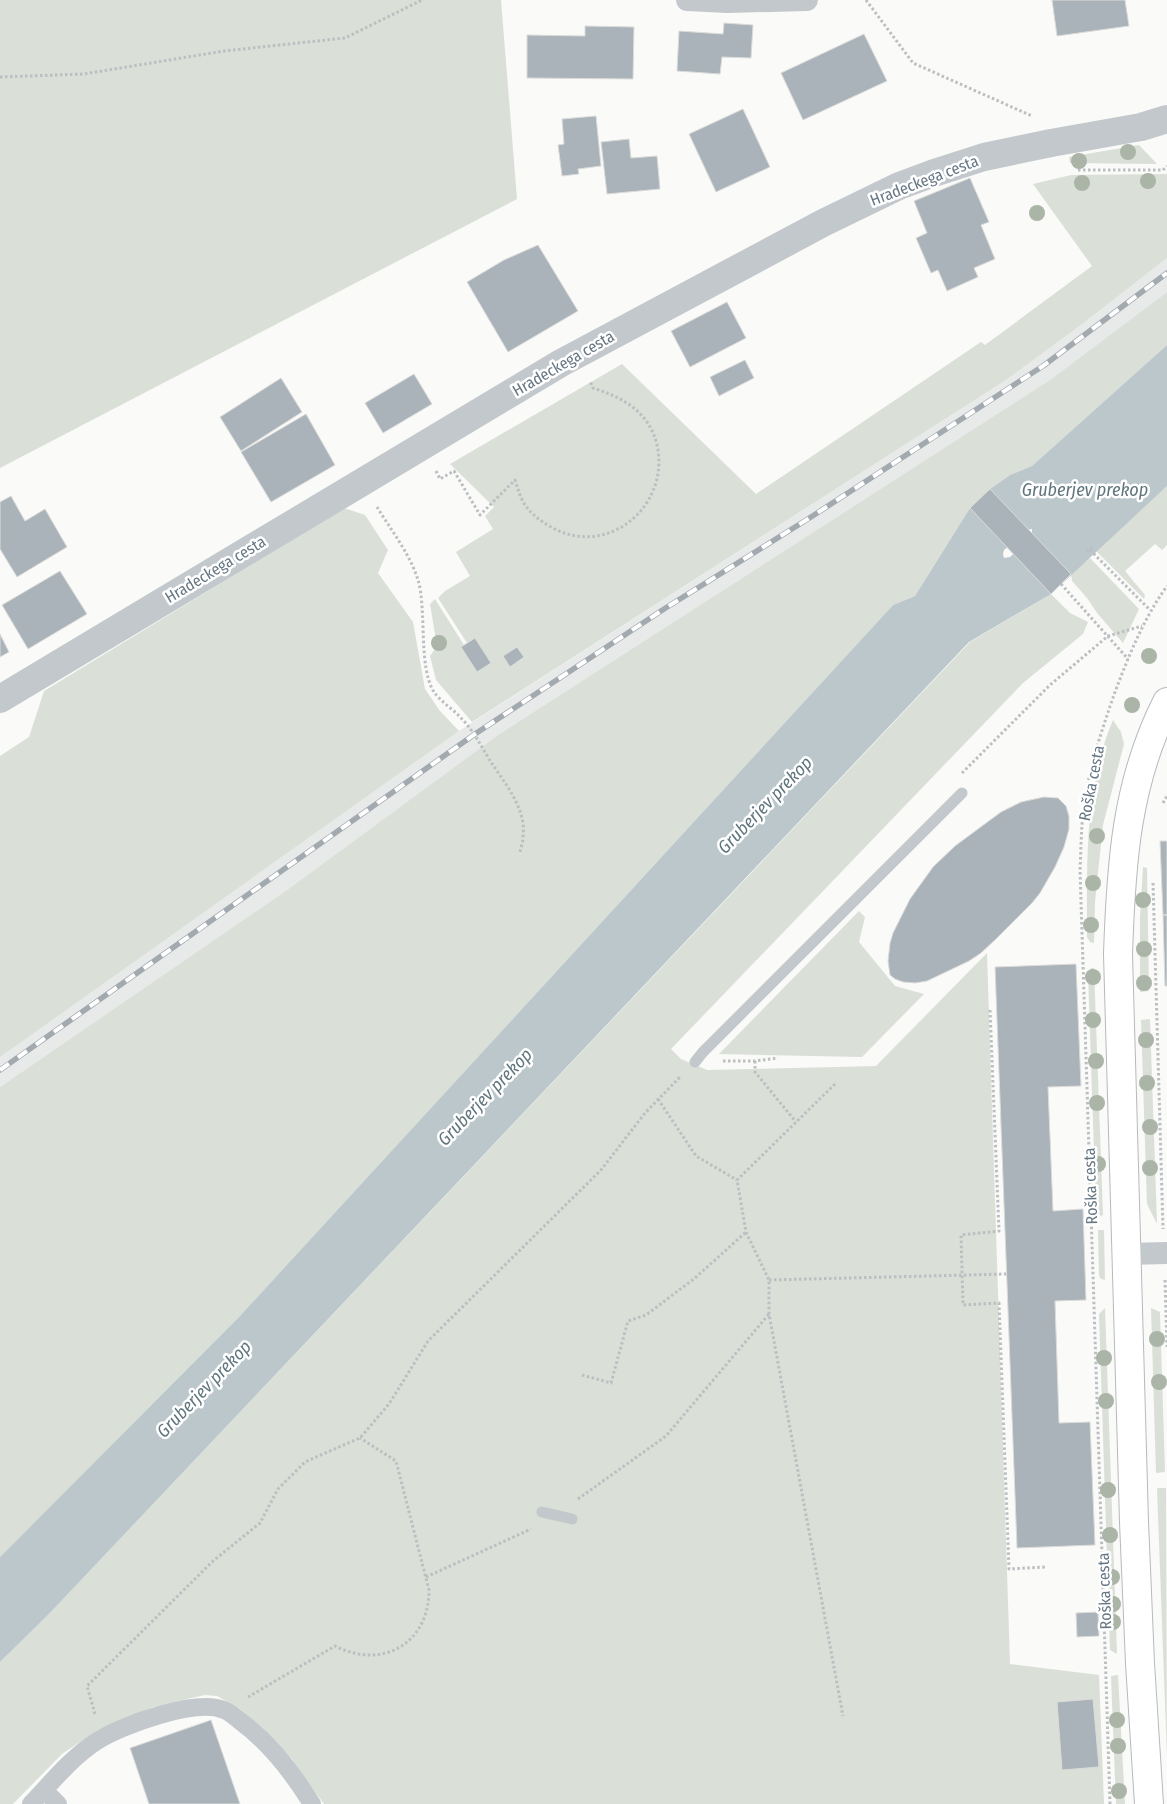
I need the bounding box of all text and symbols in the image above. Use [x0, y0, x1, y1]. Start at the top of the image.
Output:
street label: Hradeckega cesta [867, 151, 981, 210]
street label: Hradeckega cesta [509, 327, 618, 400]
water label: Gruberjev prekop [1022, 479, 1148, 501]
street label: Hradeckega cesta [161, 532, 269, 607]
street label: Roška cesta [1075, 743, 1108, 823]
water label: Gruberjev prekop [713, 752, 817, 858]
water label: Gruberjev prekop [433, 1044, 537, 1150]
street label: Roška cesta [1080, 1147, 1101, 1225]
water label: Gruberjev prekop [152, 1336, 256, 1442]
street label: Roška cesta [1094, 1552, 1115, 1630]

